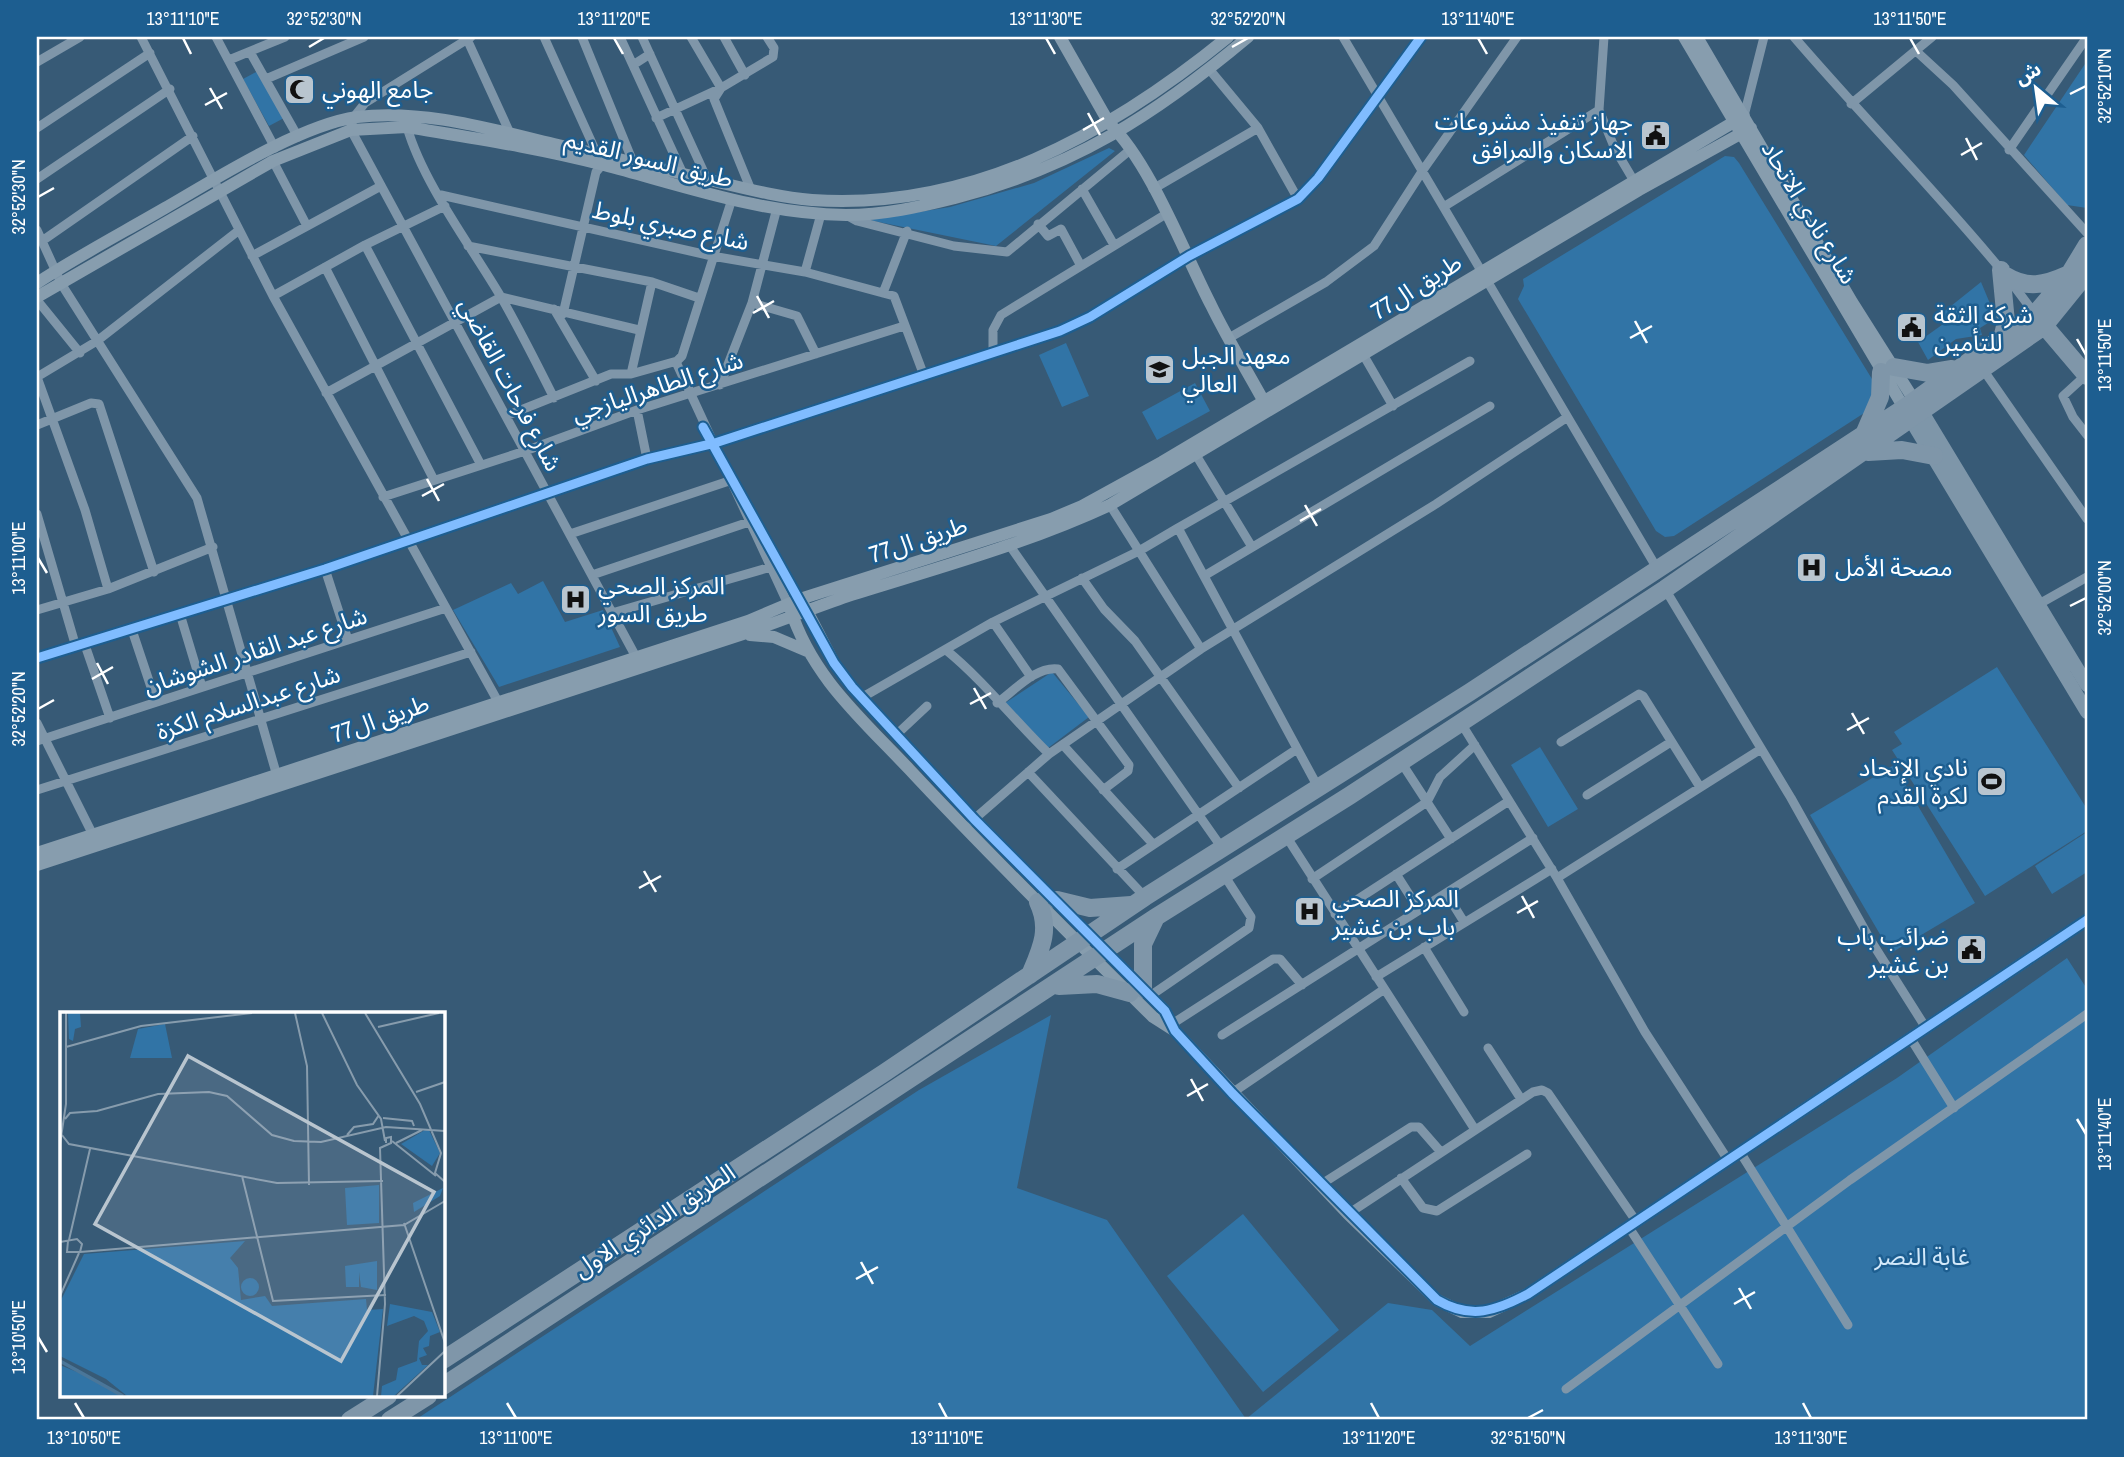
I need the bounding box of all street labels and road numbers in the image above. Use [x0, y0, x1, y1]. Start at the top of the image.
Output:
street label: طريق السور القديم [561, 122, 736, 196]
street label: شارع نادي الاتحاد [1752, 135, 1865, 291]
street label: شارع صبري بلوط [589, 193, 752, 261]
street label: طريق ال77 [1365, 246, 1467, 326]
street label: شارع فرحات القاضي [449, 292, 570, 478]
street label: شارع الطاهراليازجي [567, 343, 748, 432]
street label: طريق ال77 [865, 508, 971, 570]
street label: شارع عبد القادر الشوشان [139, 599, 371, 703]
street label: شارع عبدالسلام الكزة [152, 657, 345, 750]
street label: طريق ال77 [327, 686, 433, 750]
street label: الطريق الدائري الاول [567, 1156, 743, 1287]

